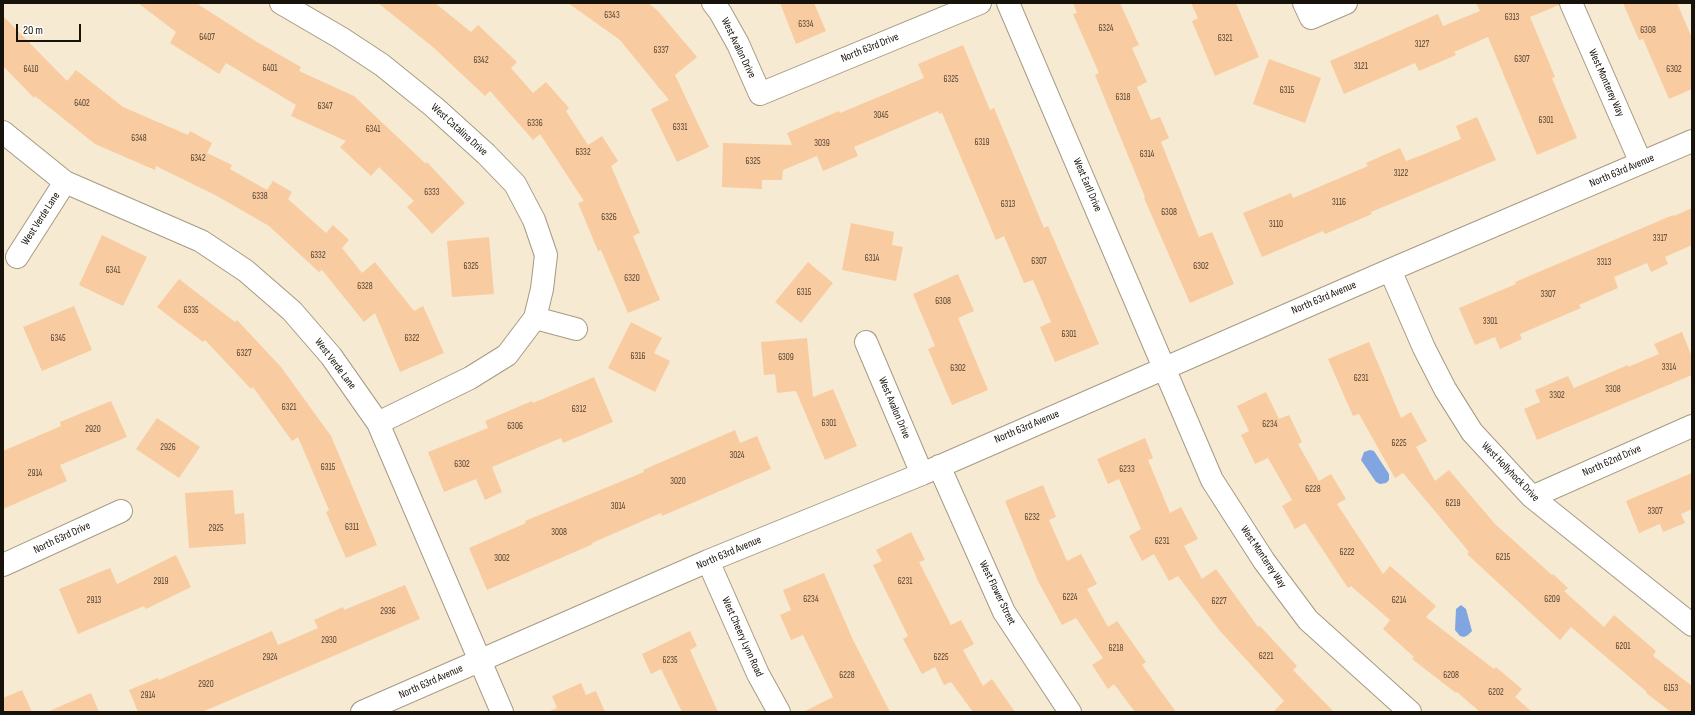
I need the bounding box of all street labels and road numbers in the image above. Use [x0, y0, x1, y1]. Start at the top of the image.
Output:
street label: West Avalon Drive [718, 16, 758, 80]
street label: North 63rd Drive [839, 30, 901, 66]
street label: West Monterey Way [1585, 47, 1627, 119]
street label: West Catalina Drive [428, 101, 490, 159]
street label: North 63rd Avenue [1588, 151, 1656, 191]
street label: West Earll Drive [1070, 156, 1104, 214]
street label: West Verde Lane [19, 190, 63, 248]
street label: North 63rd Avenue [1290, 278, 1358, 318]
street label: West Verde Lane [311, 336, 359, 392]
street label: West Avalon Drive [875, 375, 913, 441]
street label: North 63rd Avenue [993, 407, 1061, 447]
street label: West Hollyhock Drive [1478, 439, 1542, 505]
street label: North 62nd Drive [1581, 442, 1643, 480]
street label: North 63rd Drive [31, 519, 93, 557]
street label: West Monterey Way [1237, 523, 1289, 591]
street label: North 63rd Avenue [695, 533, 763, 573]
street label: West Flower Street [976, 559, 1018, 627]
street label: West Cheery Lynn Road [718, 595, 766, 679]
street label: North 63rd Avenue [397, 662, 465, 702]

